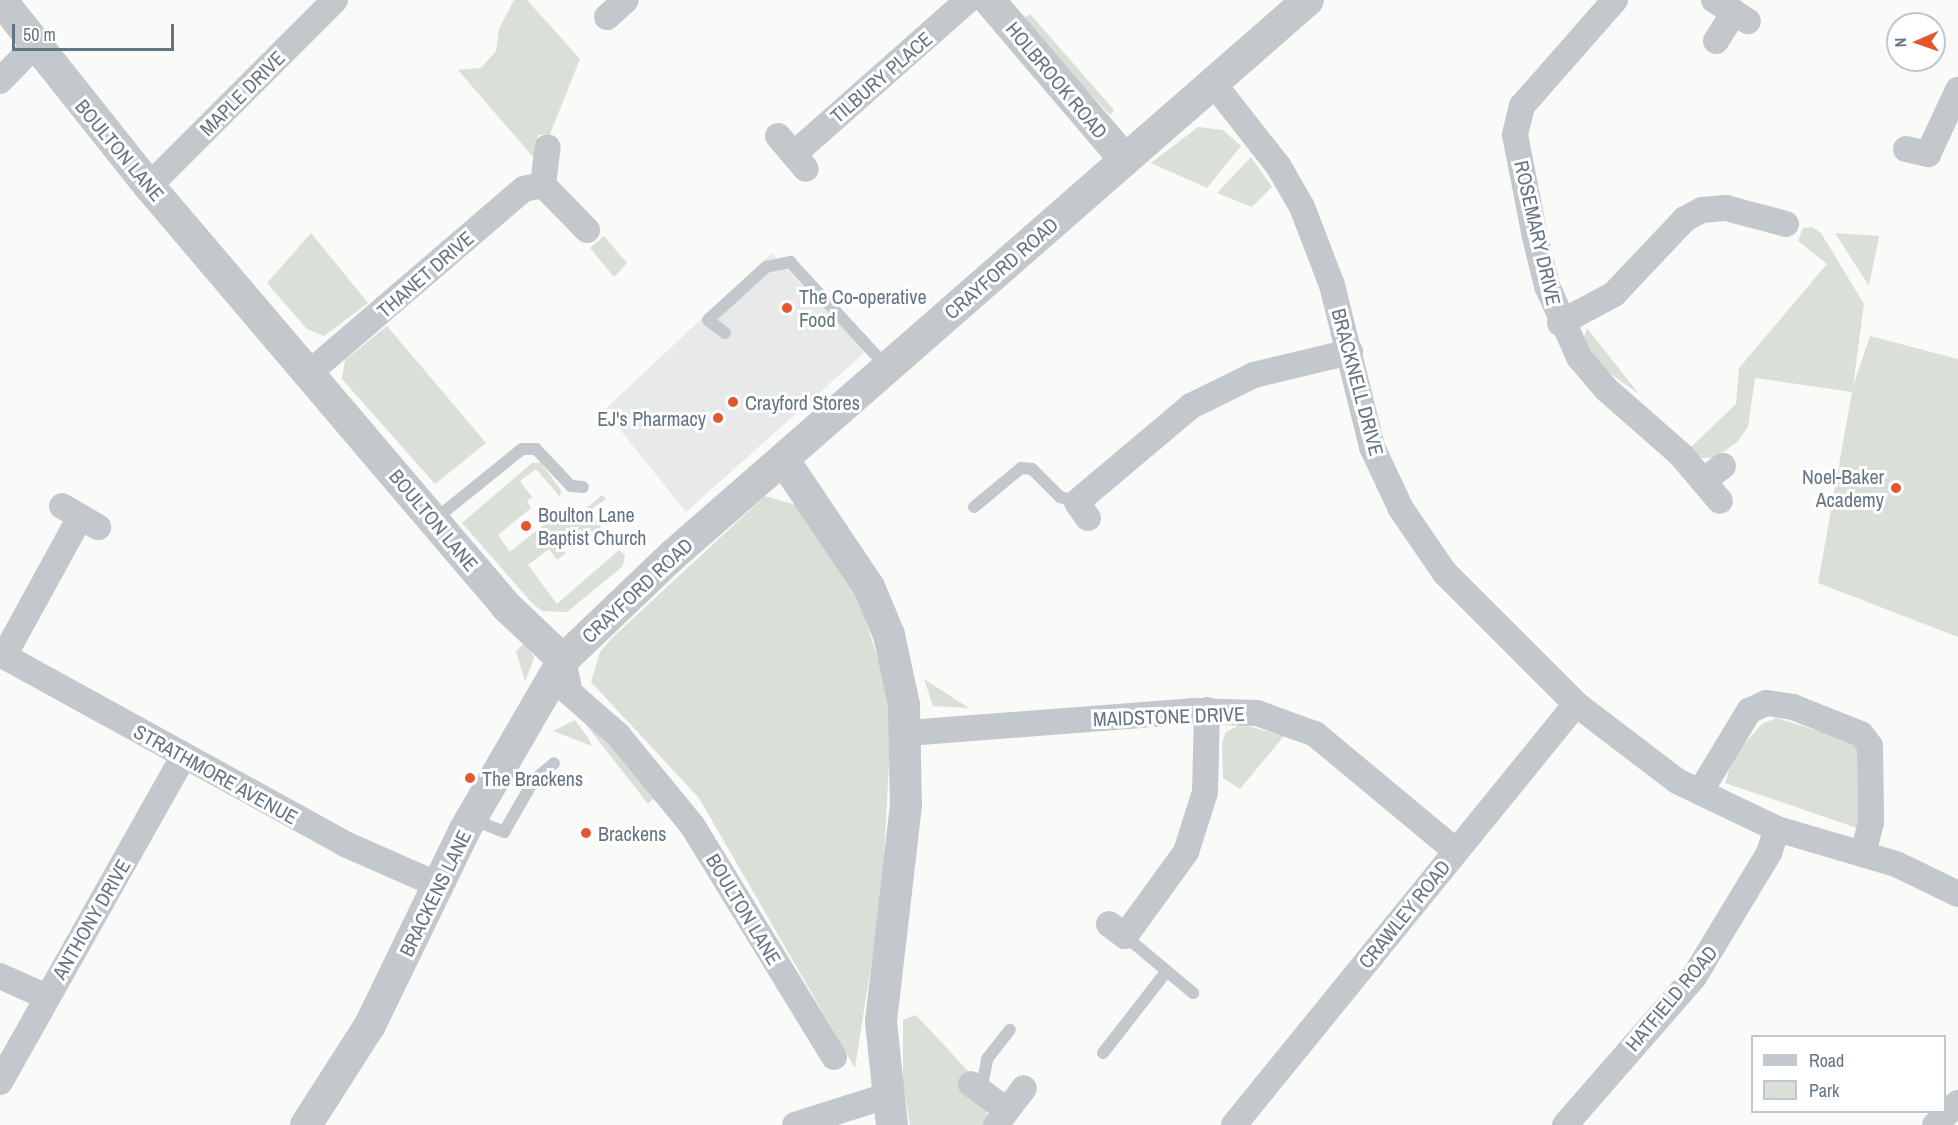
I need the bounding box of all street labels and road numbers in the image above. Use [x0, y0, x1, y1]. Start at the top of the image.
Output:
street label: HOLBROOK ROAD [1001, 17, 1113, 143]
street label: TILBURY PLACE [825, 26, 937, 128]
street label: MAPLE DRIVE [195, 46, 289, 140]
street label: BOULTON LANE [71, 94, 169, 206]
street label: ROSEMARY DRIVE [1510, 158, 1566, 308]
street label: CRAYFORD ROAD [939, 212, 1063, 324]
street label: THANET DRIVE [372, 225, 478, 323]
street label: BRACKNELL DRIVE [1327, 305, 1389, 459]
street label: BOULTON LANE [385, 464, 483, 576]
street label: CRAYFORD ROAD [577, 533, 697, 647]
street label: MAIDSTONE DRIVE [1093, 701, 1245, 731]
street label: STRATHMORE AVENUE [130, 719, 302, 829]
street label: BRACKENS LANE [394, 826, 476, 960]
street label: BOULTON LANE [701, 849, 787, 969]
street label: ANTHONY DRIVE [47, 855, 135, 983]
street label: CRAWLEY ROAD [1353, 855, 1455, 973]
street label: HATFIELD ROAD [1620, 940, 1722, 1056]

